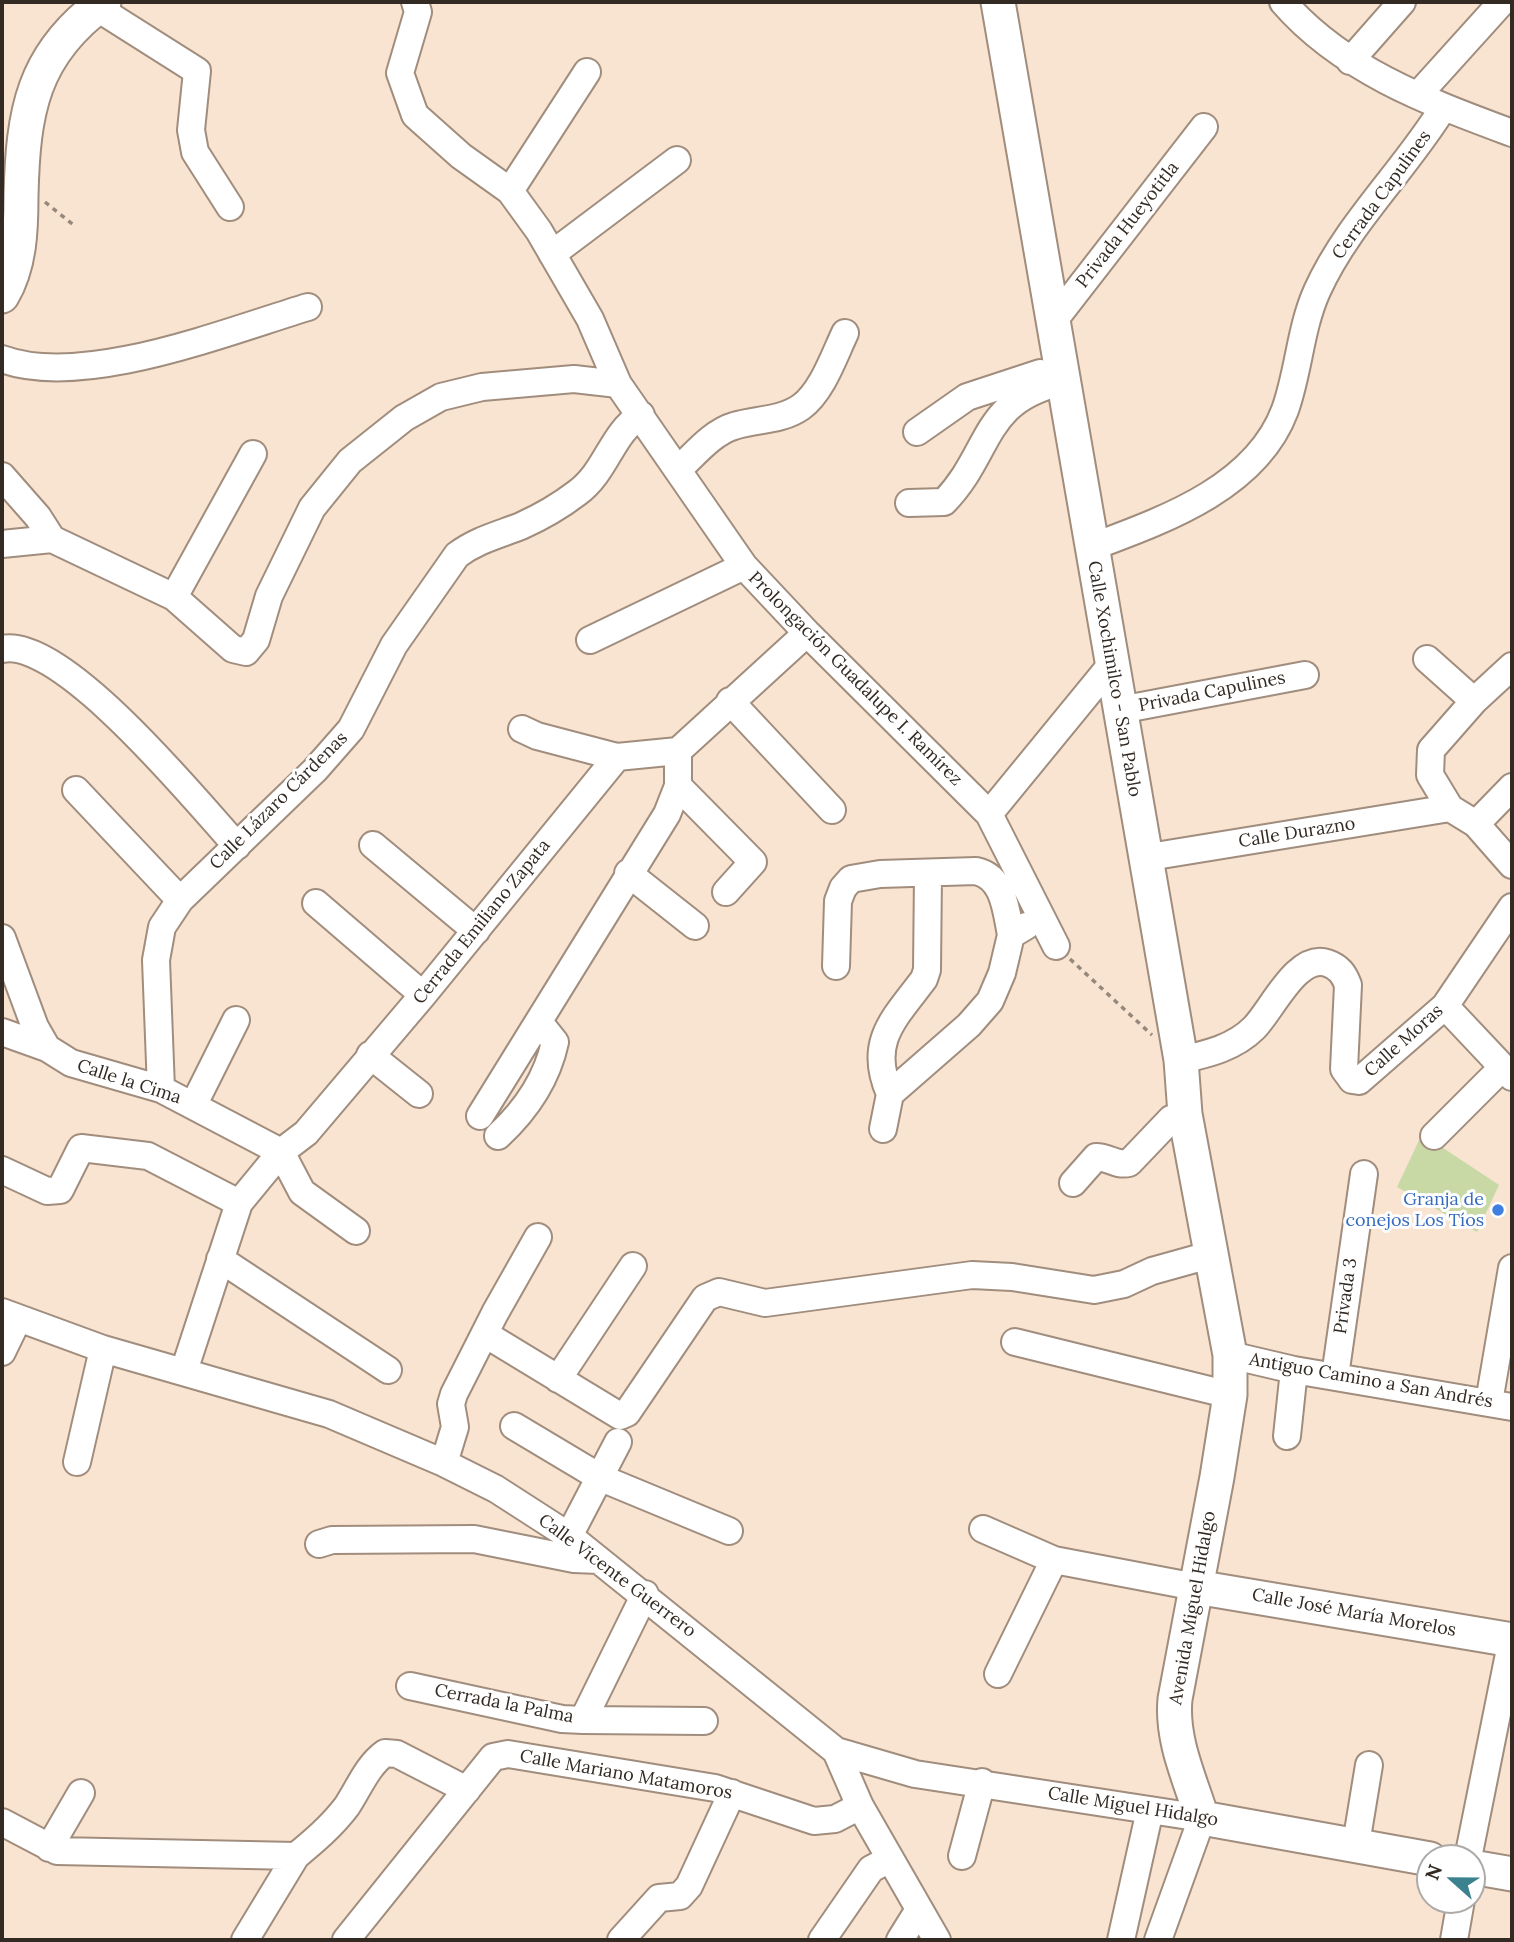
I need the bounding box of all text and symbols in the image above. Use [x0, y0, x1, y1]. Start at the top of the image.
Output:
street label: Cerrada Capulines [1328, 126, 1436, 264]
street label: Privada Hueyotitla [1072, 158, 1184, 292]
street label: Calle Xochimilco - San Pablo [1083, 559, 1145, 799]
street label: Prolongación Guadalupe I. Ramírez [744, 568, 966, 790]
street label: Privada Capulines [1137, 667, 1287, 717]
street label: Calle Lázaro Cárdenas [206, 728, 352, 874]
street label: Calle Durazno [1237, 813, 1357, 853]
street label: Cerrada Emiliano Zapata [409, 835, 555, 1009]
street label: Calle Moras [1360, 1000, 1448, 1082]
street label: Calle la Cima [74, 1055, 184, 1109]
place label: Granja de conejos Los Tíos [1346, 1189, 1484, 1232]
marker: Granja de conejos Los Tíos [1490, 1202, 1506, 1218]
street label: Privada 3 [1330, 1256, 1362, 1336]
street label: Antiguo Camino a San Andrés [1247, 1349, 1495, 1413]
street label: Avenida Miguel Hidalgo [1165, 1509, 1221, 1707]
street label: Calle Vicente Guerrero [534, 1510, 700, 1642]
street label: Calle José María Morelos [1250, 1584, 1458, 1642]
street label: Cerrada la Palma [433, 1680, 575, 1728]
street label: Calle Mariano Matamoros [518, 1746, 734, 1804]
street label: Calle Miguel Hidalgo [1046, 1783, 1220, 1831]
north arrow [1416, 1844, 1486, 1914]
text: N [1419, 1861, 1447, 1883]

